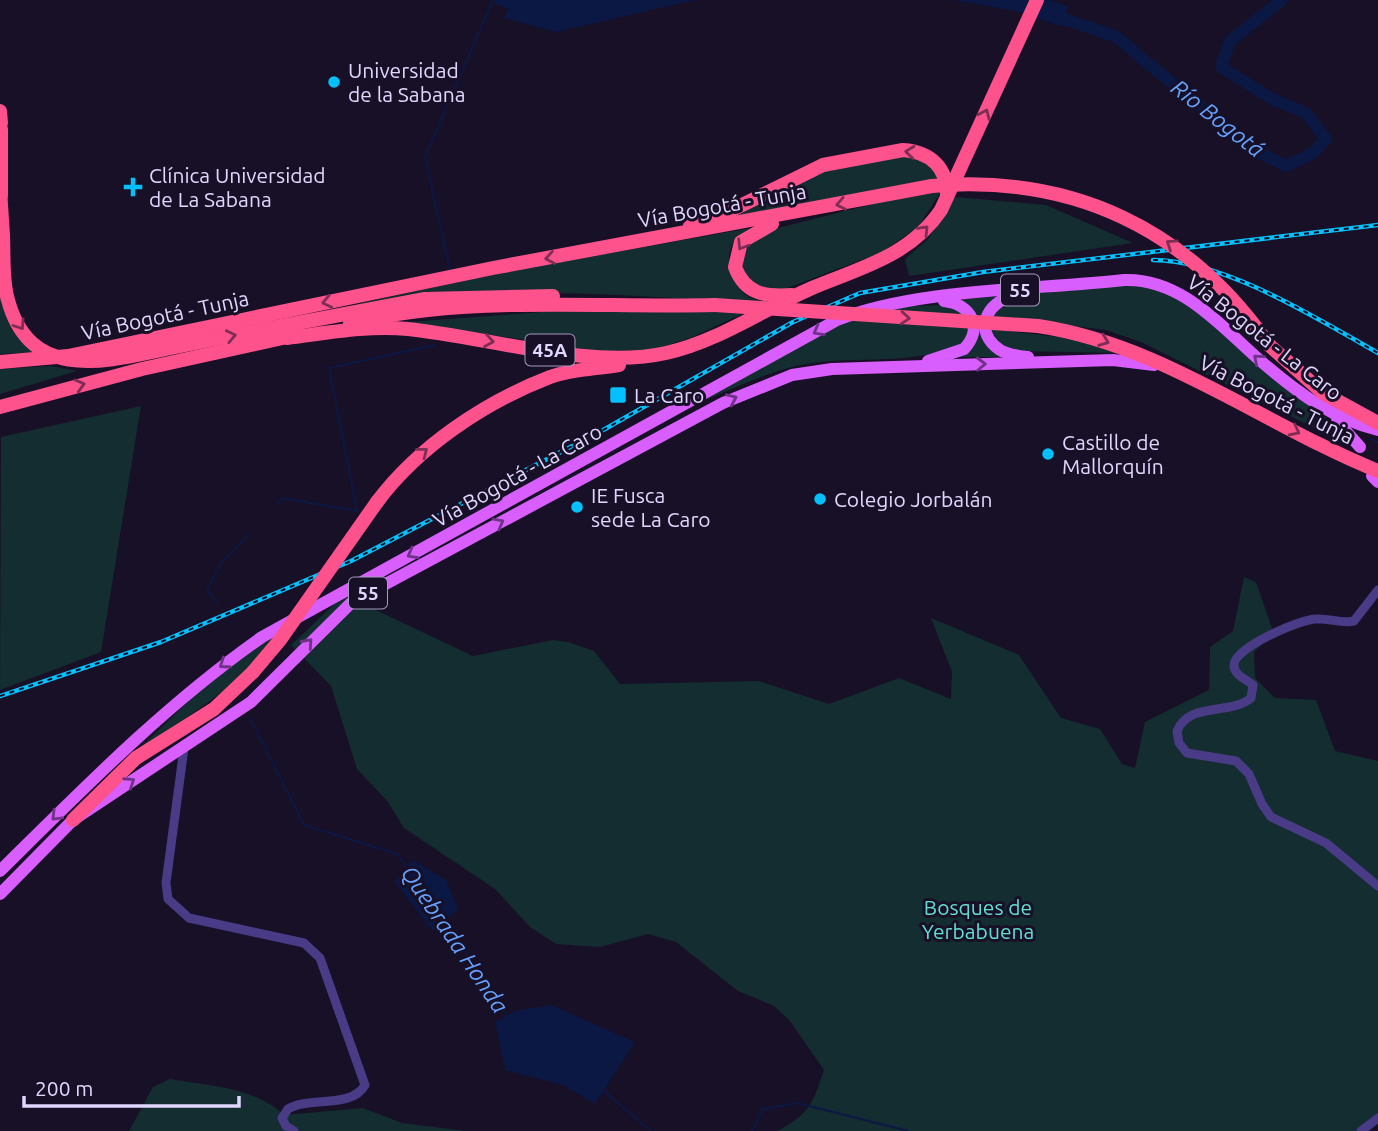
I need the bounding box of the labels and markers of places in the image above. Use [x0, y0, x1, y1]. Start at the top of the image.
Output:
place label: Universidad de la Sabana [348, 58, 466, 106]
marker: Universidad de la Sabana [326, 74, 342, 90]
place label: Clínica Universidad de La Sabana [149, 163, 326, 211]
marker: Clínica Universidad de La Sabana [123, 177, 143, 197]
place label: La Caro [634, 383, 704, 407]
marker: La Caro [608, 385, 628, 405]
place label: Castillo de Mallorquín [1062, 430, 1164, 478]
marker: Castillo de Mallorquín [1040, 446, 1056, 462]
place label: IE Fusca sede La Caro [591, 483, 711, 531]
place label: Colegio Jorbalán [834, 487, 993, 511]
marker: Colegio Jorbalán [812, 491, 828, 507]
marker: IE Fusca sede La Caro [569, 499, 585, 515]

